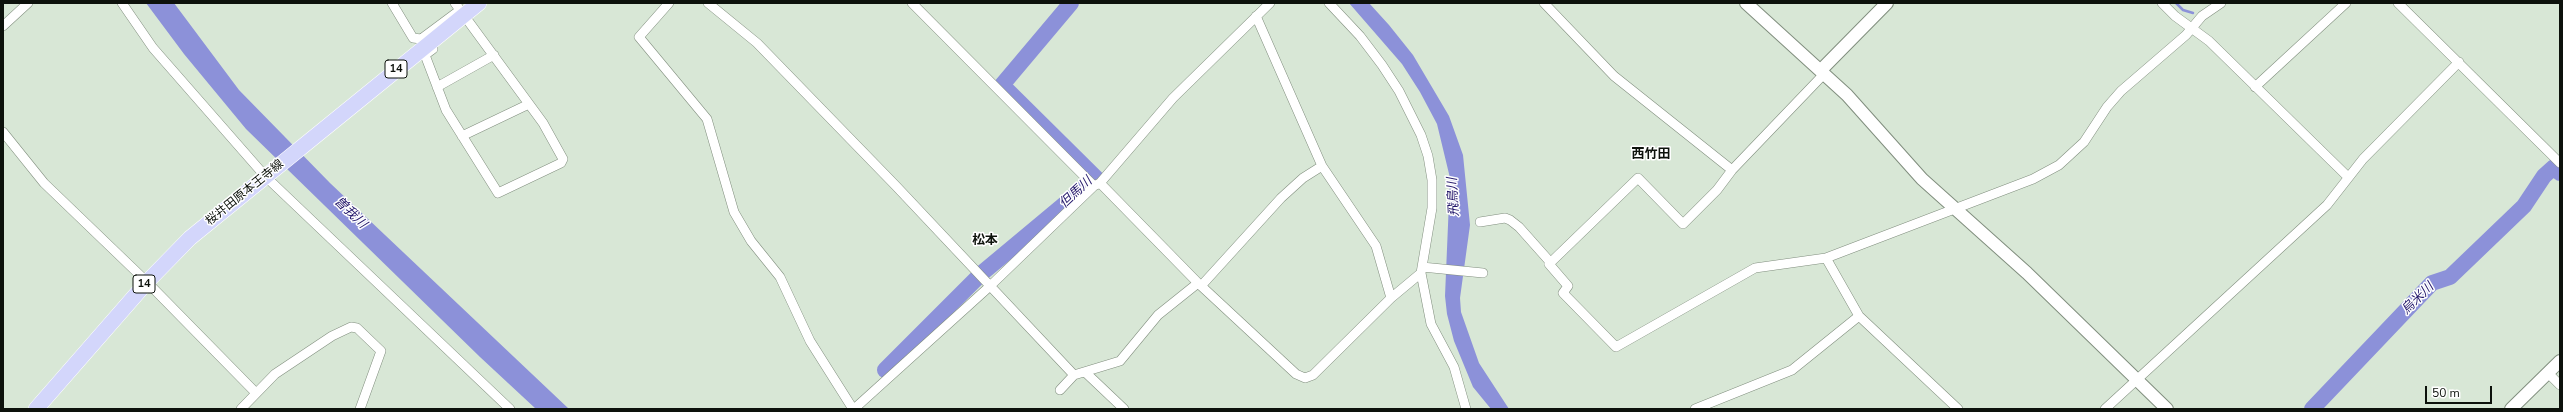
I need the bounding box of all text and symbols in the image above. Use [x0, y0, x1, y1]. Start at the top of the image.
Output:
road number: 14 [385, 60, 407, 78]
district label: 西竹田 [1632, 147, 1670, 163]
street label: 桜井田原本王寺線 [203, 157, 287, 229]
water label: 但馬川 [1056, 174, 1096, 212]
water label: 飛鳥川 [1445, 177, 1463, 217]
water label: 曽我川 [331, 194, 369, 232]
district label: 松本 [972, 233, 998, 249]
road number: 14 [133, 275, 155, 293]
water label: 烏米川 [2399, 280, 2437, 318]
scale bar [2427, 378, 2494, 404]
text: 50 m [2432, 385, 2460, 401]

